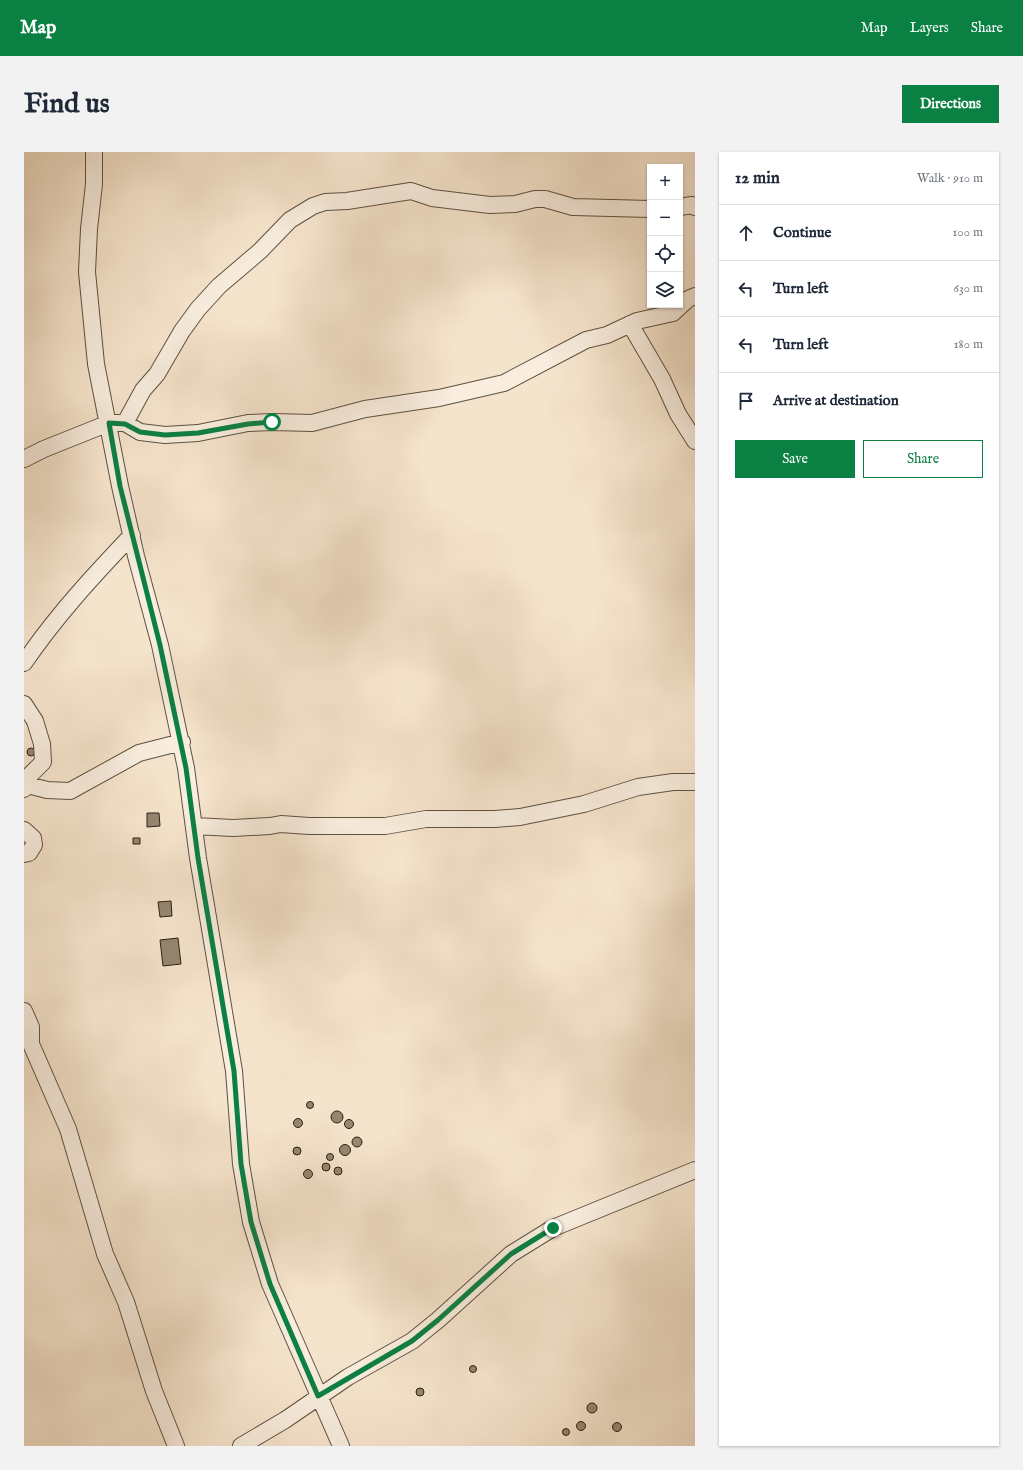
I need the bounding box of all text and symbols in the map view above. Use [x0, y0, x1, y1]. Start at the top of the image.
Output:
text: Map [20, 16, 56, 40]
text: Map [861, 19, 888, 37]
text: Layers [910, 19, 949, 37]
text: Share [971, 19, 1003, 37]
button: Directions [902, 85, 999, 123]
text: Find us [24, 87, 110, 122]
map controls [647, 164, 683, 308]
button: + [647, 164, 683, 200]
text: 12 min [735, 168, 780, 189]
text: Walk · 910 m [917, 170, 983, 187]
button: − [647, 200, 683, 236]
icon: ahead [735, 222, 757, 244]
text: Continue [773, 223, 831, 242]
text: 100 m [953, 224, 983, 241]
button: locate [647, 236, 683, 272]
button: layers [647, 272, 683, 308]
icon: left [735, 278, 757, 300]
text: Turn left [773, 279, 829, 298]
text: 630 m [953, 280, 983, 297]
icon: left [735, 334, 757, 356]
text: Turn left [773, 335, 829, 354]
text: 180 m [954, 336, 983, 353]
icon: arrive [735, 390, 757, 412]
text: Arrive at destination [773, 391, 899, 410]
route start [263, 413, 281, 431]
button: Save [735, 440, 855, 478]
button: Share [863, 440, 983, 478]
route end [544, 1219, 562, 1237]

